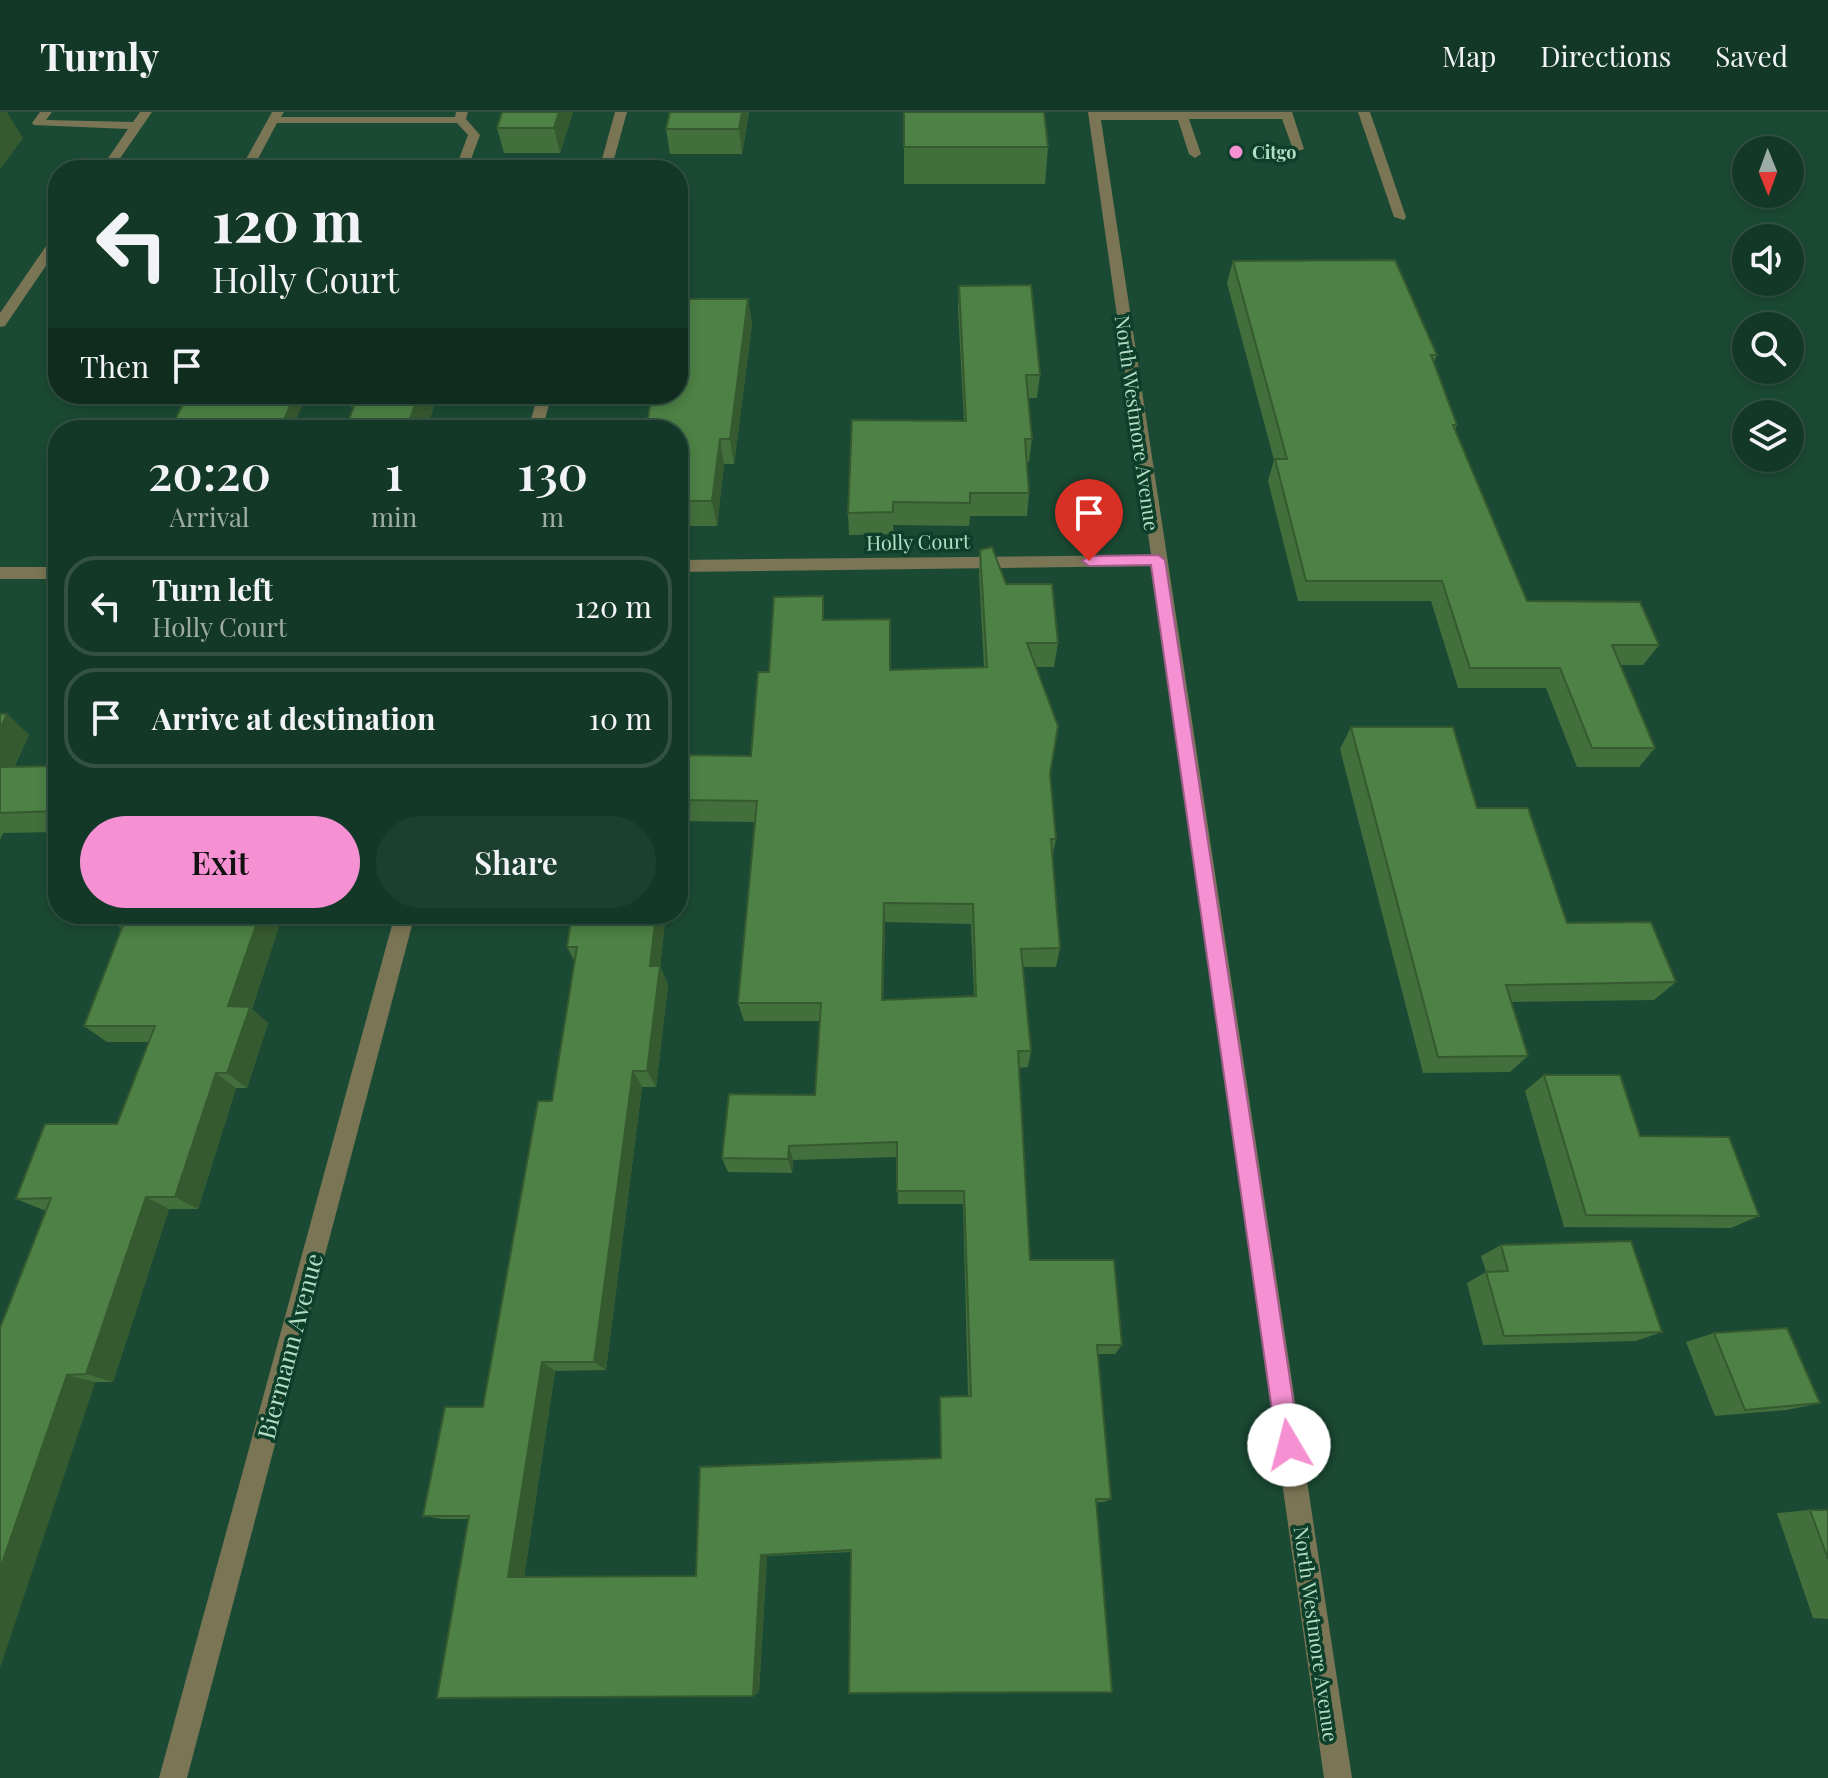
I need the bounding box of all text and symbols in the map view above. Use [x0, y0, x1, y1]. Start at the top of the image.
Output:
text: Turnly [40, 30, 159, 81]
text: Map [1442, 37, 1496, 74]
text: Directions [1540, 37, 1671, 74]
text: Saved [1715, 37, 1788, 74]
north arrow [1732, 136, 1804, 208]
map controls [1732, 136, 1804, 472]
place label: Citgo [1252, 140, 1296, 164]
marker: Citgo [1227, 143, 1245, 161]
text: 120 m [212, 182, 363, 257]
icon: left [80, 192, 184, 296]
button: sound [1732, 224, 1804, 296]
text: Holly Court [212, 254, 399, 302]
button: search [1732, 312, 1804, 384]
street label: North Westmore Avenue [1110, 314, 1166, 532]
icon: arrive [165, 344, 209, 388]
text: Then [80, 346, 149, 386]
button: layers [1732, 400, 1804, 472]
text: 20:20 [148, 439, 271, 503]
text: 1 [385, 439, 403, 503]
text: 130 [517, 439, 588, 503]
pin [1055, 479, 1123, 561]
icon: arrive [1067, 491, 1111, 535]
text: Arrival [169, 499, 250, 534]
text: min [371, 499, 417, 534]
text: m [541, 499, 564, 534]
street label: Holly Court [866, 527, 971, 555]
text: Turn left [152, 569, 273, 609]
icon: left [84, 584, 128, 628]
text: 120 m [574, 586, 652, 626]
text: Holly Court [152, 609, 287, 644]
icon: arrive [84, 696, 128, 740]
text: Arrive at destination [152, 698, 435, 738]
text: 10 m [589, 698, 652, 738]
button: Exit [80, 816, 360, 908]
button: Share [376, 816, 656, 908]
street label: Biermann Avenue [249, 1250, 329, 1442]
position arrow [1247, 1403, 1331, 1487]
street label: North Westmore Avenue [1289, 1525, 1345, 1743]

